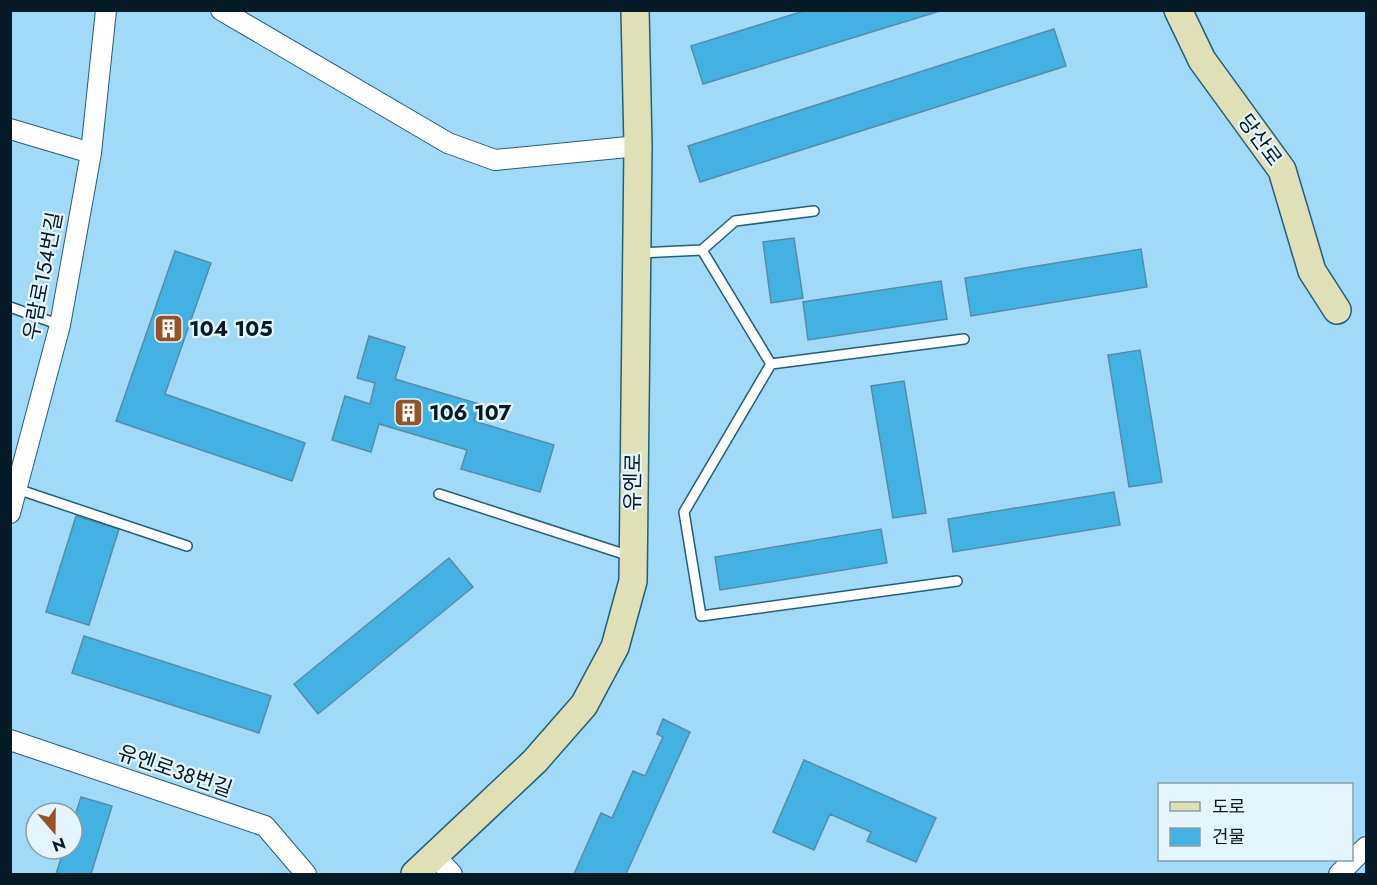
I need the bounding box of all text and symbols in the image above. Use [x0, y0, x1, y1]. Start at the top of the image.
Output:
street label: 당산로 [1231, 108, 1289, 172]
street label: 우람로154번길 [16, 209, 70, 343]
building icon: 104 105 [152, 313, 184, 345]
place label: 104 105 [189, 314, 273, 344]
building icon: 106 107 [392, 397, 424, 429]
place label: 106 107 [429, 398, 512, 428]
street label: 유엔로 [617, 453, 649, 511]
street label: 유엔로38번길 [114, 737, 236, 805]
legend [1158, 783, 1353, 861]
text: 도로 [1212, 794, 1245, 820]
north arrow [24, 801, 84, 861]
text: 건물 [1212, 824, 1245, 850]
text: N [49, 832, 69, 858]

